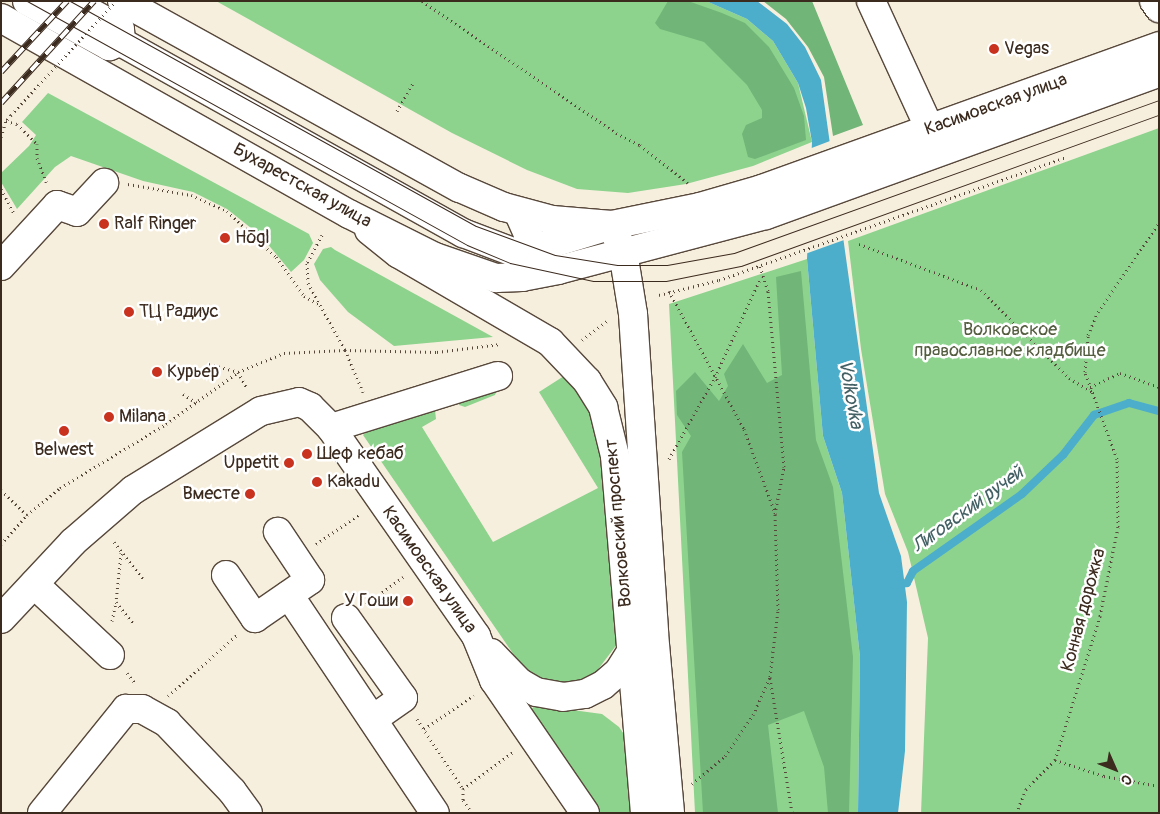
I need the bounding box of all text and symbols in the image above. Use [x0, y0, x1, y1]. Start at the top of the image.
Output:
place label: Vegas [1004, 38, 1049, 60]
marker: Vegas [988, 43, 1000, 55]
street label: Касимовская улица [922, 69, 1070, 141]
street label: Бухарестская улица [229, 139, 375, 233]
place label: Ralf Ringer [114, 213, 196, 235]
marker: Ralf Ringer [98, 218, 110, 230]
place label: Hōgl [235, 227, 270, 249]
marker: Hōgl [219, 232, 231, 244]
place label: ТЦ Радиус [139, 301, 219, 323]
marker: ТЦ Радиус [123, 306, 135, 318]
park label: Волковское православное кладбище [914, 320, 1106, 362]
water label: Volkovka [833, 358, 867, 430]
place label: Курьер [167, 361, 219, 383]
marker: Курьер [151, 366, 163, 378]
place label: Milana [119, 406, 166, 428]
marker: Milana [103, 411, 115, 423]
marker: Belwest [58, 425, 70, 437]
street label: Волковский проспект [601, 438, 637, 608]
place label: Belwest [34, 439, 94, 461]
place label: Шеф кебаб [317, 443, 404, 465]
marker: Шеф кебаб [301, 448, 313, 460]
place label: Uppetit [224, 452, 279, 474]
marker: Uppetit [283, 457, 295, 469]
water label: Лиговский ручей [908, 462, 1028, 558]
place label: Kakadu [327, 471, 380, 493]
marker: Kakadu [311, 476, 323, 488]
place label: Вместе [182, 483, 240, 505]
marker: Вместе [244, 488, 256, 500]
street label: Касимовская улица [377, 502, 481, 638]
street label: Конная дорожка [1057, 546, 1111, 674]
place label: У Гоши [344, 590, 398, 612]
marker: У Гоши [402, 595, 414, 607]
north arrow [1090, 744, 1140, 794]
text: С [1117, 771, 1135, 789]

